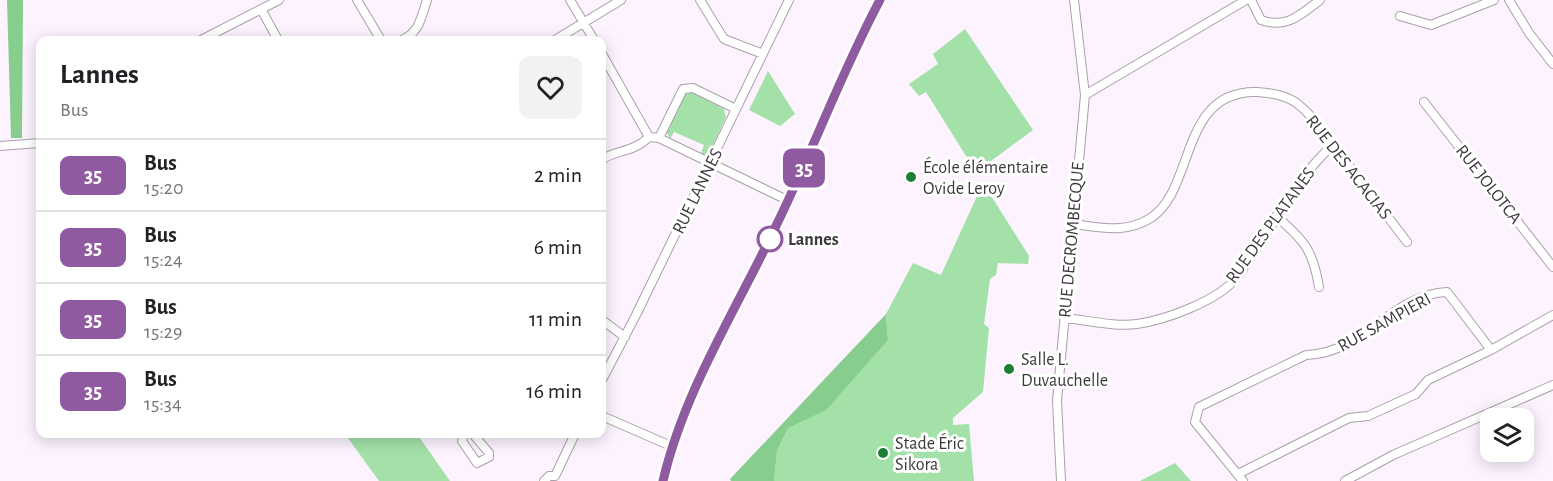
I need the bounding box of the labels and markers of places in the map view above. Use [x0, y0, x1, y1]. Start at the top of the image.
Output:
place label: École élémentaire Ovide Leroy [923, 156, 1048, 198]
marker: École élémentaire Ovide Leroy [904, 170, 918, 184]
marker: Lannes [757, 226, 783, 252]
place label: Lannes [788, 231, 839, 249]
place label: Salle L. Duvauchelle [1021, 351, 1108, 390]
marker: Salle L. Duvauchelle [1002, 362, 1016, 376]
place label: Stade Éric Sikora [895, 432, 964, 474]
marker: Stade Éric Sikora [876, 446, 890, 460]

